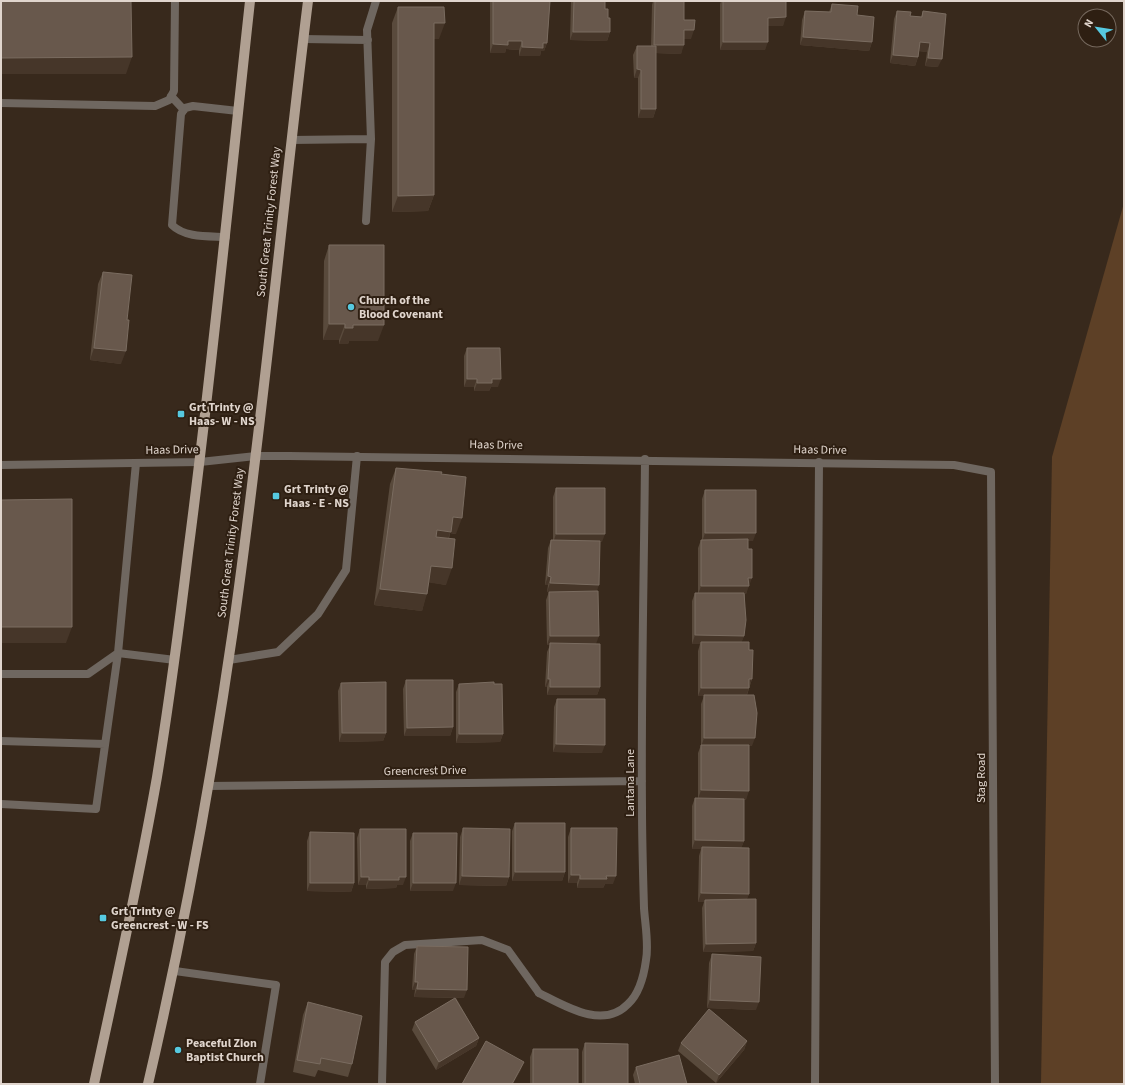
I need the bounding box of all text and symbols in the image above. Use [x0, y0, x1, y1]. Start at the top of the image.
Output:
north arrow [1077, 8, 1117, 48]
text: N [1080, 16, 1097, 30]
street label: South Great Trinity Forest Way [253, 146, 285, 298]
place label: Church of the Blood Covenant [359, 292, 443, 323]
marker: Church of the Blood Covenant [346, 302, 356, 312]
place label: Grt Trinty @ Haas- W - NS [189, 399, 255, 430]
marker: Grt Trinty @ Haas- W - NS [176, 409, 186, 419]
street label: Haas Drive [469, 436, 523, 454]
street label: Haas Drive [145, 441, 199, 459]
street label: Haas Drive [793, 441, 847, 459]
street label: South Great Trinity Forest Way [213, 467, 249, 619]
place label: Grt Trinty @ Haas - E - NS [284, 481, 349, 512]
marker: Grt Trinty @ Haas - E - NS [271, 491, 281, 501]
street label: Lantana Lane [622, 749, 639, 817]
street label: Stag Road [973, 753, 990, 803]
street label: Greencrest Drive [384, 762, 467, 780]
place label: Grt Trinty @ Greencrest - W - FS [111, 903, 209, 934]
marker: Grt Trinty @ Greencrest - W - FS [98, 913, 108, 923]
place label: Peaceful Zion Baptist Church [186, 1035, 264, 1066]
marker: Peaceful Zion Baptist Church [173, 1045, 183, 1055]

